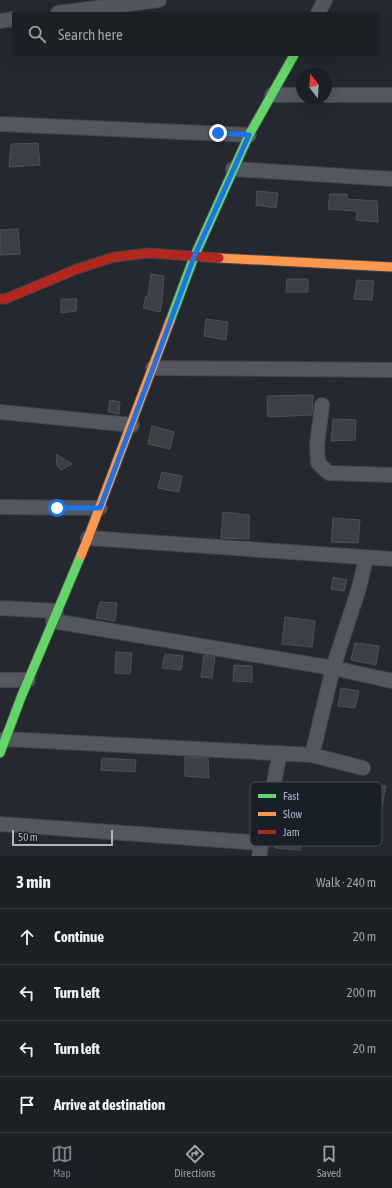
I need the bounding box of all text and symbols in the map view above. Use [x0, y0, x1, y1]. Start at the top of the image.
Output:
search box [12, 12, 380, 56]
icon: search [26, 23, 48, 45]
text: Search here [58, 26, 123, 43]
north arrow [296, 68, 332, 104]
route end [209, 124, 227, 142]
route start [48, 499, 66, 517]
legend [250, 782, 382, 846]
text: Fast [283, 790, 299, 802]
text: Slow [283, 808, 302, 820]
text: Jam [283, 826, 300, 838]
scale bar [12, 828, 113, 847]
text: 50 m [18, 831, 38, 843]
text: 3 min [16, 872, 51, 892]
text: Walk · 240 m [316, 875, 376, 890]
icon: ahead [16, 926, 38, 948]
text: Continue [54, 928, 104, 945]
text: 20 m [353, 929, 376, 944]
icon: left [16, 982, 38, 1004]
text: Turn left [54, 984, 100, 1001]
text: 200 m [347, 985, 376, 1000]
icon: left [16, 1038, 38, 1060]
text: Turn left [54, 1040, 100, 1057]
text: 20 m [353, 1041, 376, 1056]
icon: arrive [16, 1094, 38, 1116]
text: Arrive at destination [54, 1096, 165, 1113]
tab: Map [51, 1143, 73, 1179]
tab: Directions [174, 1143, 215, 1179]
tab: Saved [317, 1143, 341, 1179]

